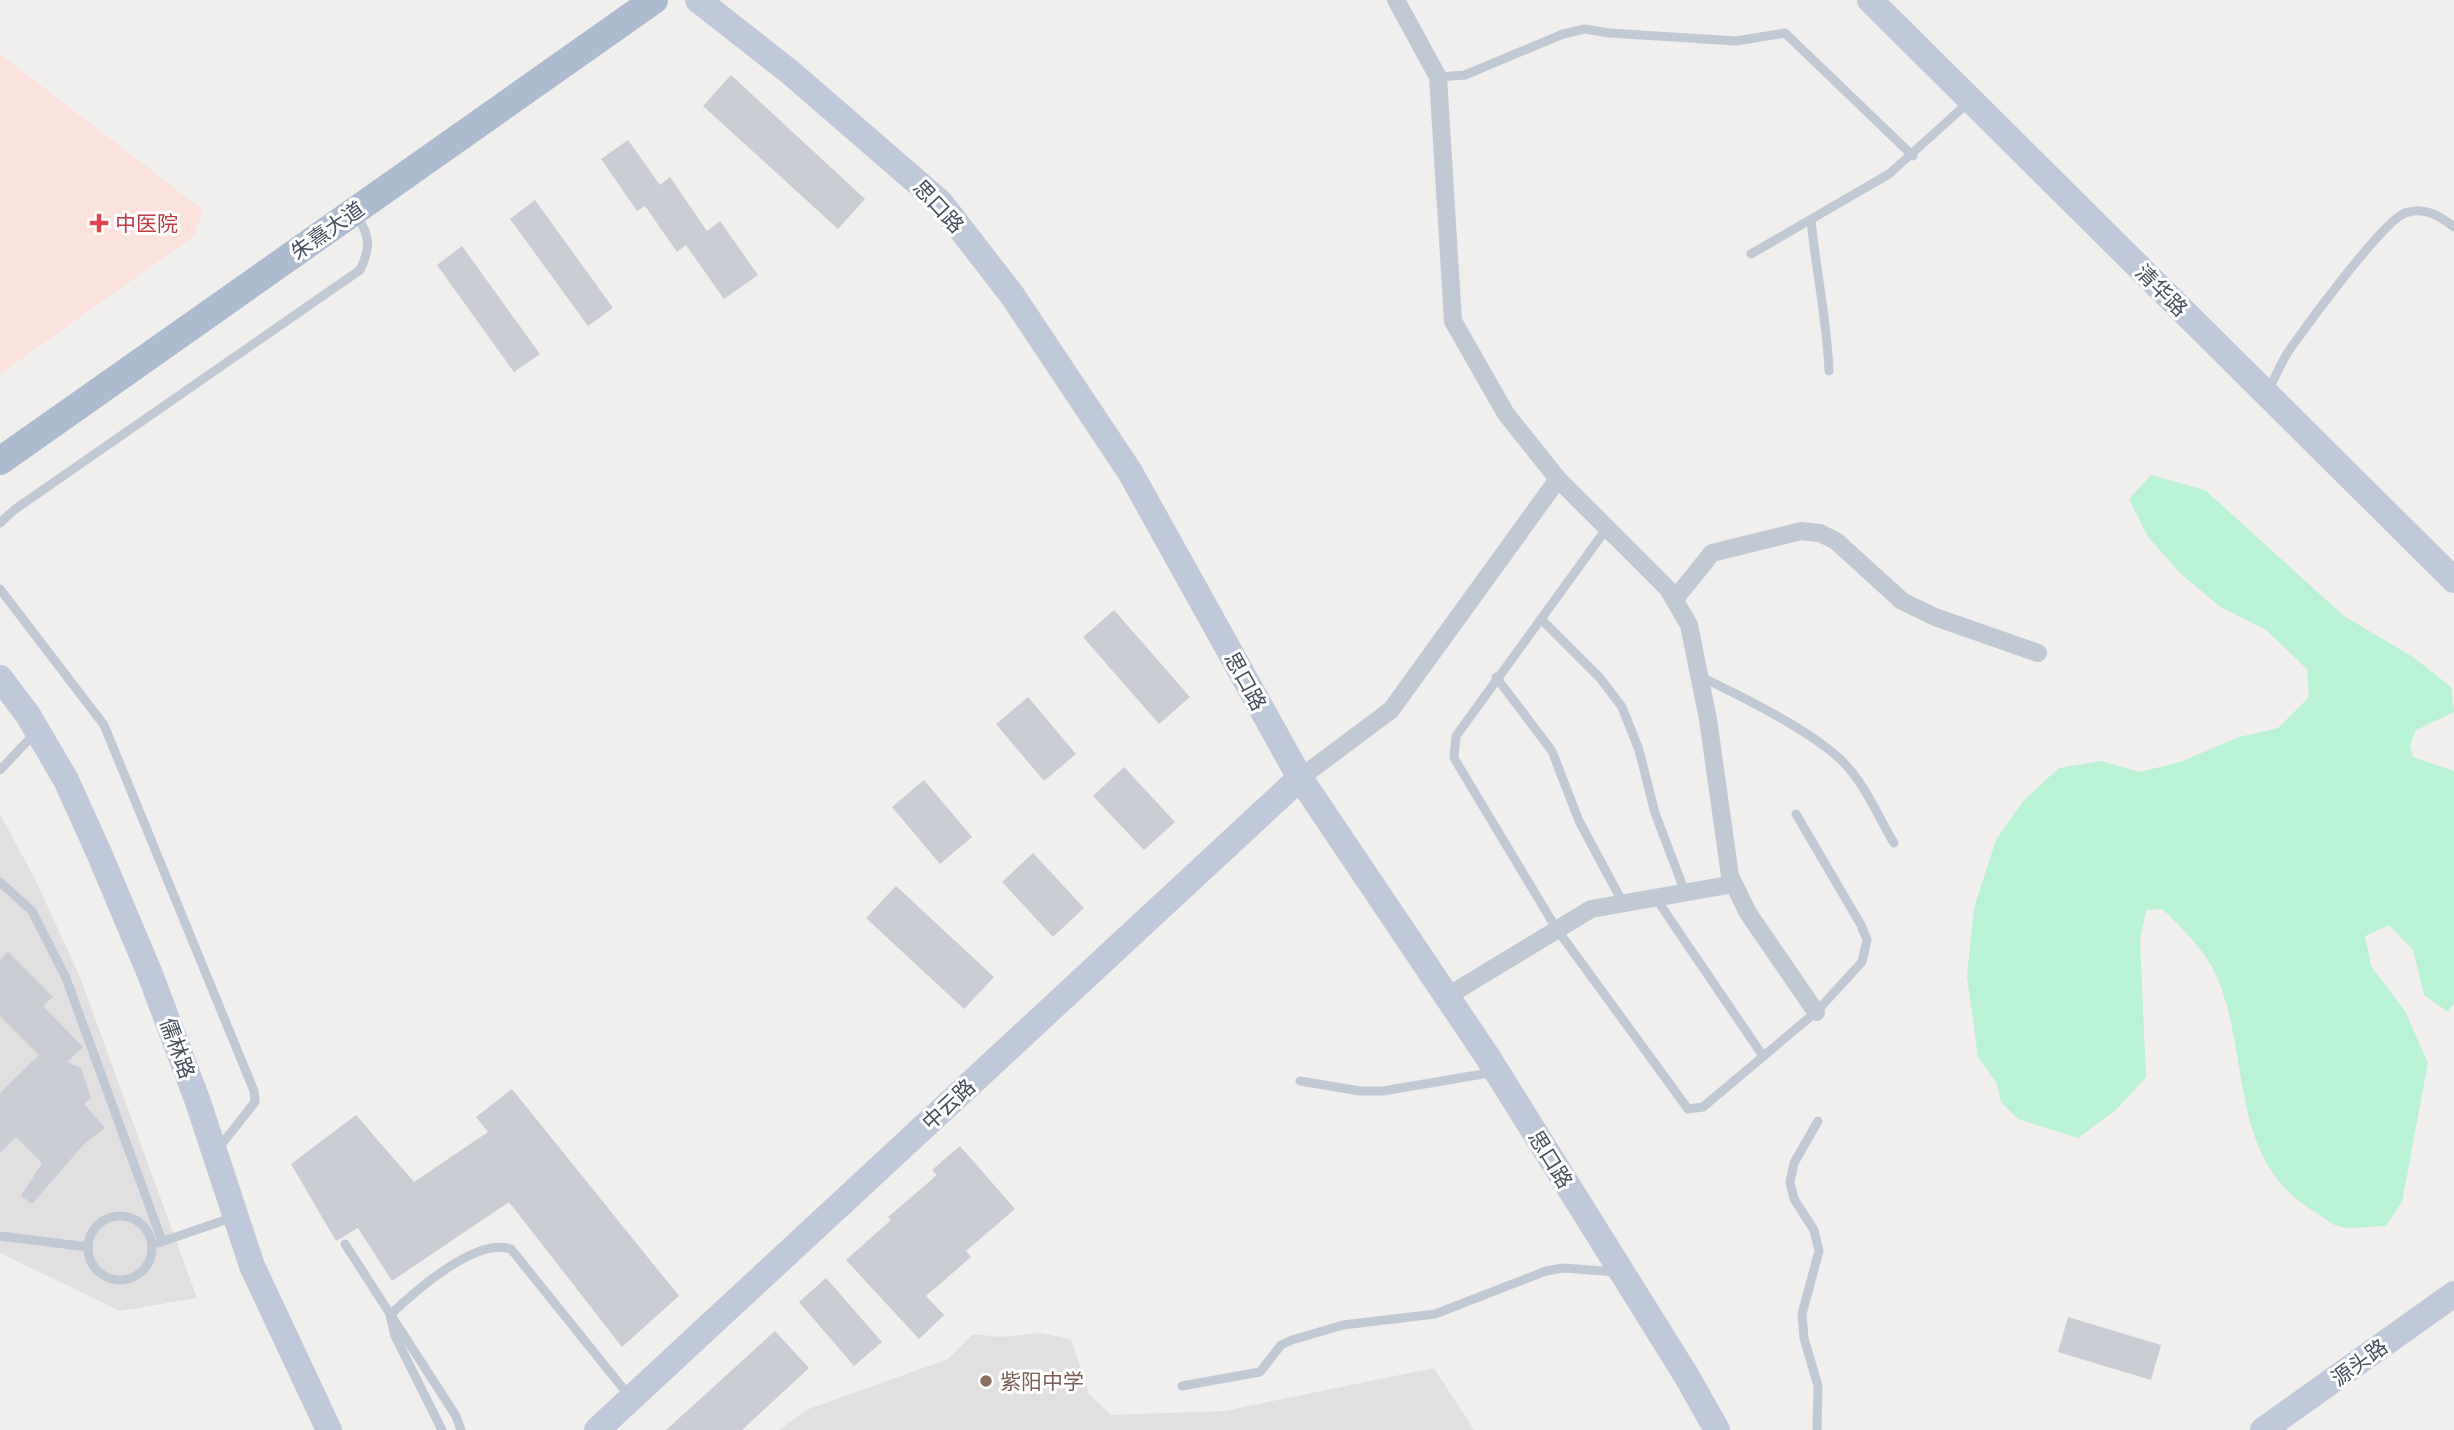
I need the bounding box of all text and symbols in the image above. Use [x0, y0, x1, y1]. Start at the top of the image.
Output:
street label: 思口路 [908, 174, 970, 238]
street label: 朱熹大道 [285, 195, 369, 265]
place label: 中医院 [115, 210, 178, 236]
marker: 中医院 [89, 213, 109, 233]
street label: 清华路 [2131, 259, 2193, 321]
street label: 思口路 [1219, 647, 1273, 715]
street label: 儒林路 [155, 1014, 201, 1082]
street label: 中云路 [916, 1073, 980, 1135]
street label: 思口路 [1523, 1125, 1579, 1193]
street label: 源头路 [2326, 1333, 2392, 1391]
place label: 紫阳中学 [1000, 1368, 1084, 1394]
marker: 紫阳中学 [978, 1373, 994, 1389]

